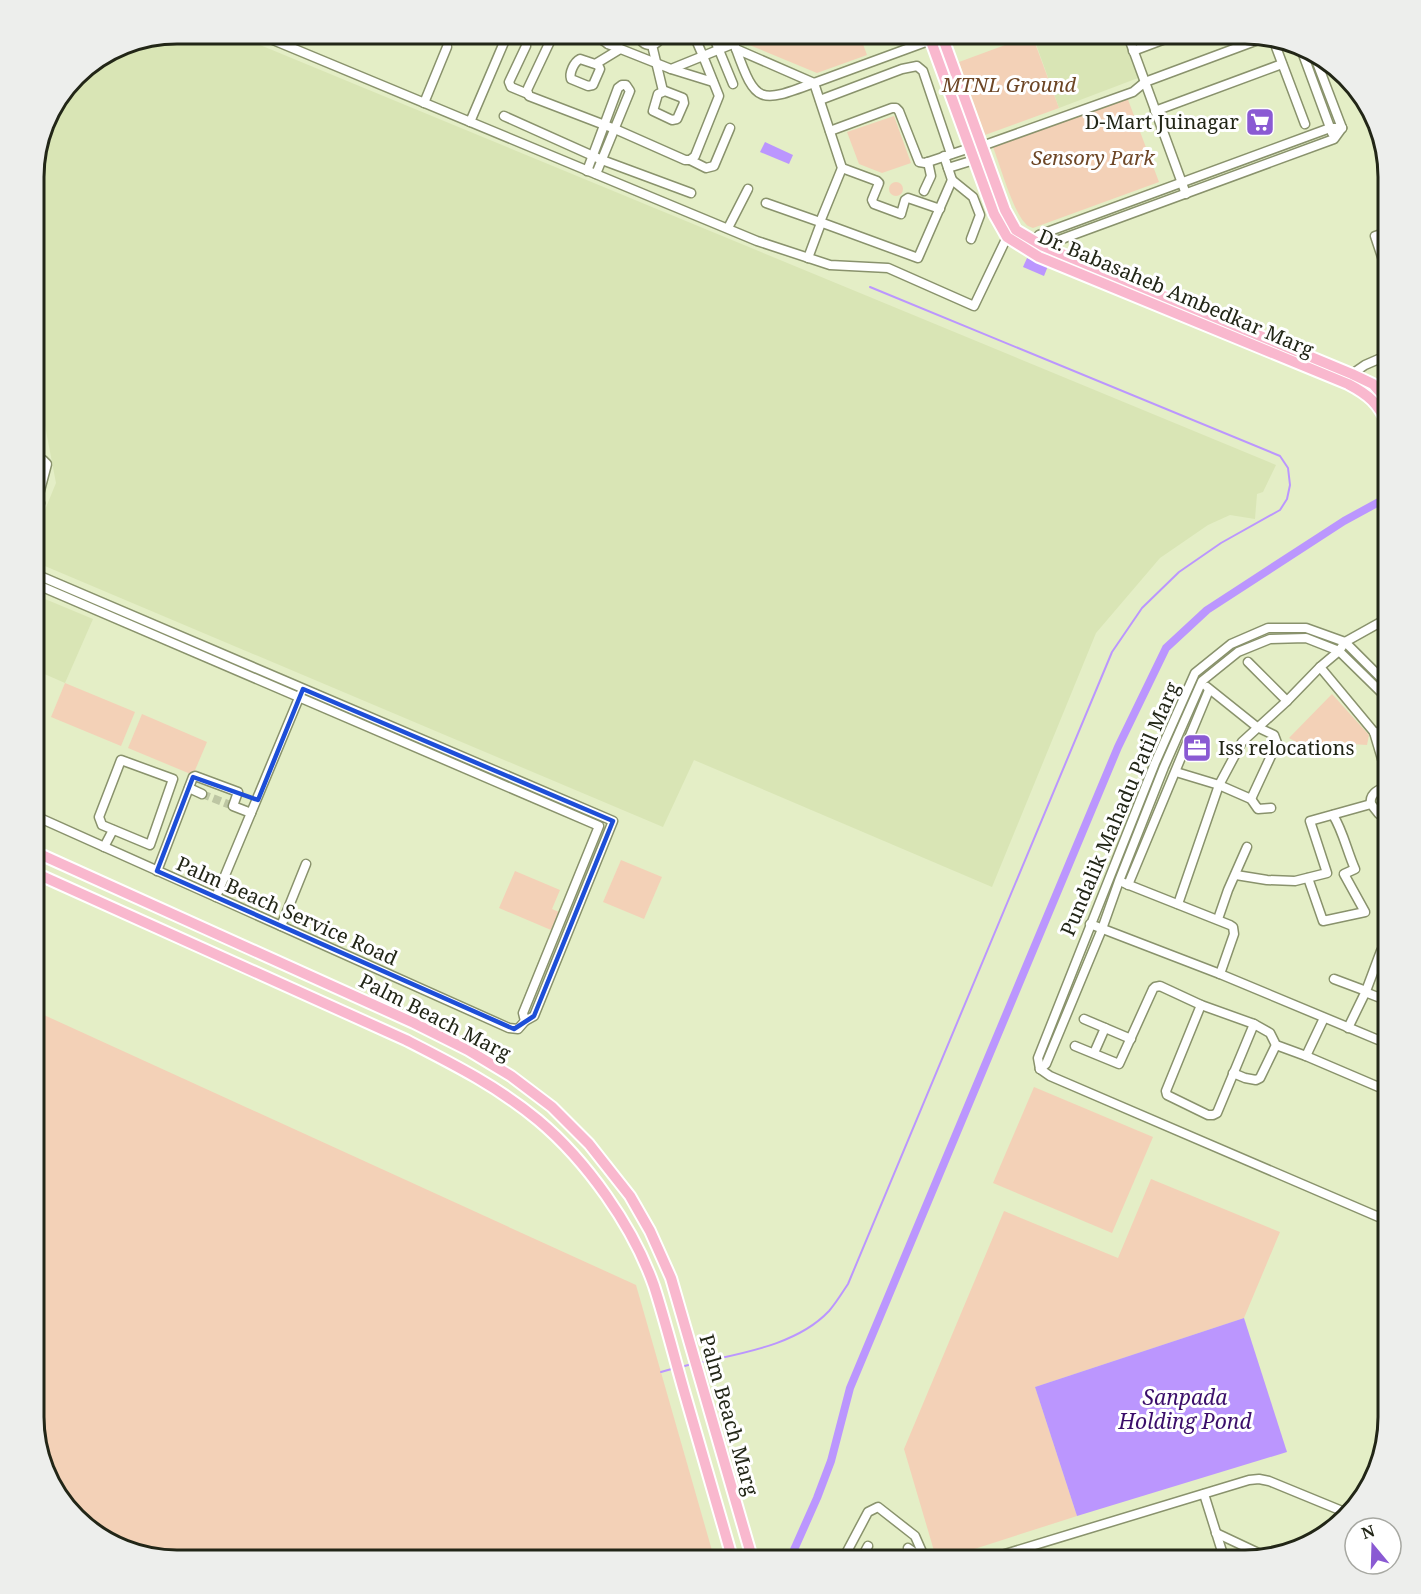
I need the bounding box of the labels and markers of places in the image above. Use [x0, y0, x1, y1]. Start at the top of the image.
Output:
supermarket icon: D-Mart Juinagar [1244, 106, 1276, 138]
place label: D-Mart Juinagar [1085, 108, 1240, 135]
office icon: Iss relocations [1181, 732, 1213, 764]
place label: Iss relocations [1218, 734, 1354, 761]

